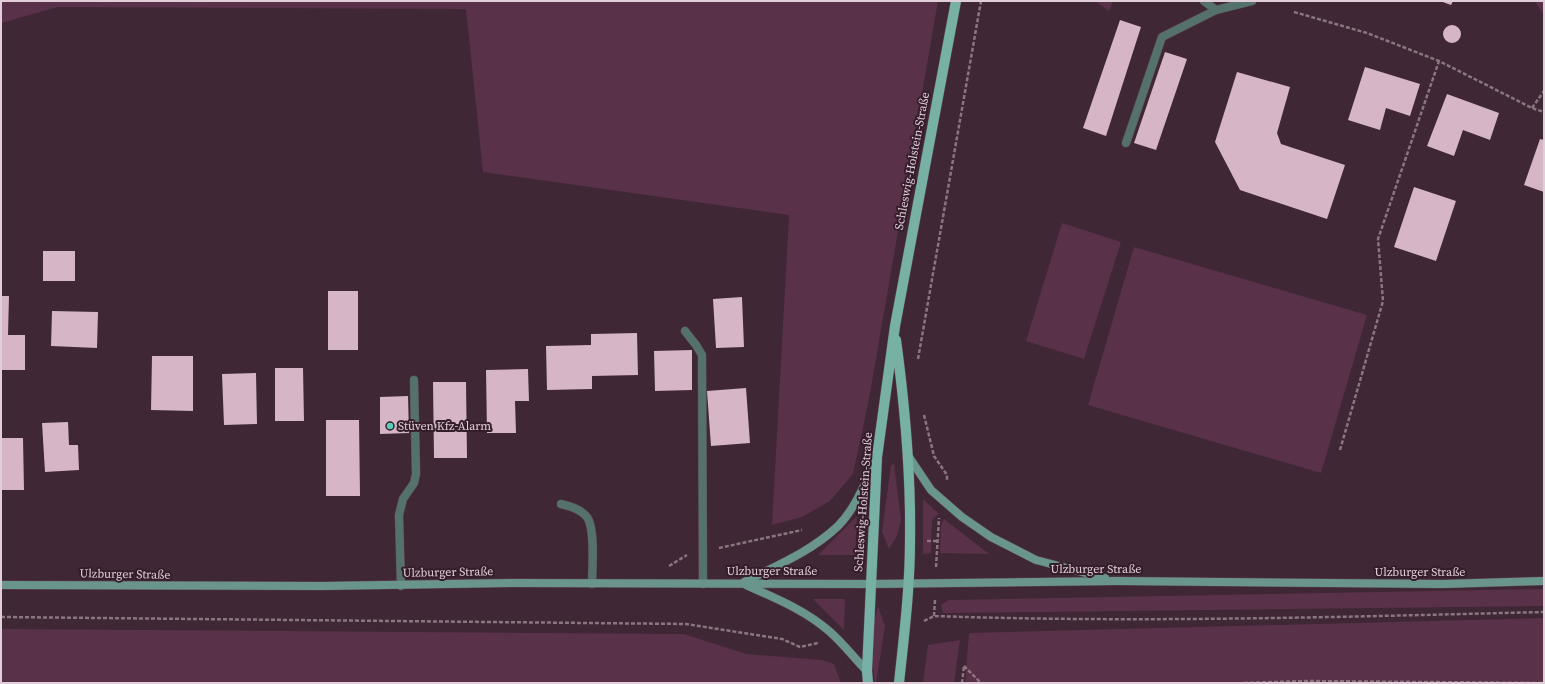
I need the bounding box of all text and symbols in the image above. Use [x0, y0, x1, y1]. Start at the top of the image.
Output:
street label: Schleswig-Holstein-Straße [891, 91, 933, 231]
place label: Stüven Kfz-Alarm [398, 418, 491, 434]
marker: Stüven Kfz-Alarm [385, 421, 395, 431]
street label: Schleswig-Holstein-Straße [850, 432, 876, 572]
street label: Ulzburger Straße [1051, 561, 1141, 577]
street label: Ulzburger Straße [402, 563, 494, 581]
street label: Ulzburger Straße [727, 563, 817, 579]
street label: Ulzburger Straße [1375, 564, 1465, 580]
street label: Ulzburger Straße [79, 565, 171, 583]

